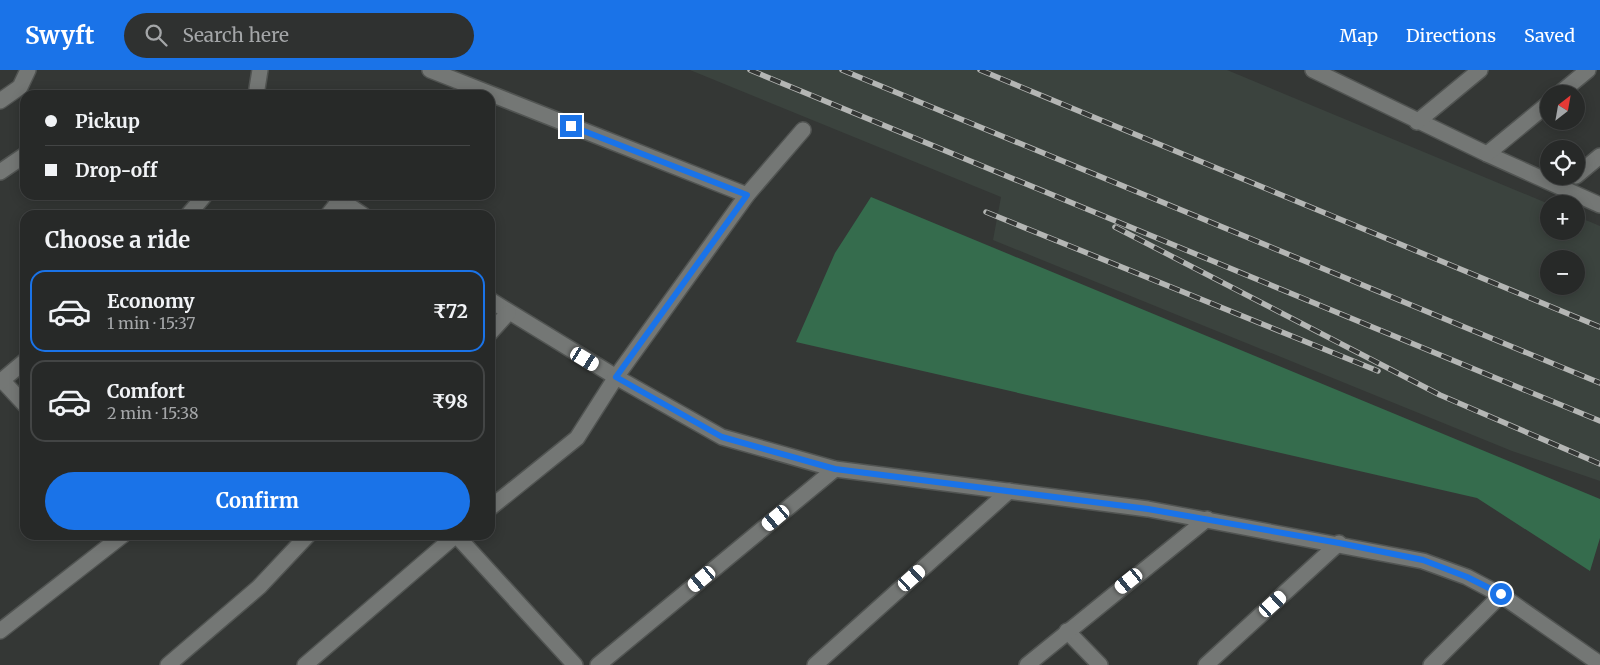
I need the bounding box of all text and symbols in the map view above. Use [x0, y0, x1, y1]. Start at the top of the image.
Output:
search box [124, 13, 474, 58]
text: Swyft [25, 20, 94, 51]
icon: search [142, 21, 170, 49]
text: Search here [182, 23, 289, 47]
text: Map [1340, 24, 1378, 47]
text: Directions [1406, 24, 1496, 47]
text: Saved [1524, 24, 1575, 47]
north arrow [1540, 85, 1585, 130]
map controls [1540, 85, 1585, 295]
text: Pickup [75, 109, 140, 133]
route end [560, 115, 582, 137]
button: locate [1540, 140, 1585, 185]
text: Drop-off [75, 158, 157, 182]
button: + [1540, 195, 1585, 240]
text: Choose a ride [45, 226, 190, 254]
button: − [1540, 250, 1585, 295]
icon: car [47, 289, 92, 334]
text: Economy [107, 289, 195, 313]
text: ₹72 [433, 299, 468, 323]
text: 1 min · 15:37 [107, 313, 195, 333]
car [568, 345, 601, 373]
icon: car [47, 379, 92, 424]
text: Comfort [107, 379, 185, 403]
text: ₹98 [432, 389, 468, 413]
text: 2 min · 15:38 [107, 403, 199, 423]
button: Confirm [45, 472, 470, 530]
car [759, 503, 792, 533]
car [895, 562, 928, 594]
car [685, 564, 718, 594]
car [1112, 566, 1145, 596]
route start [1490, 583, 1512, 605]
car [1256, 588, 1289, 620]

